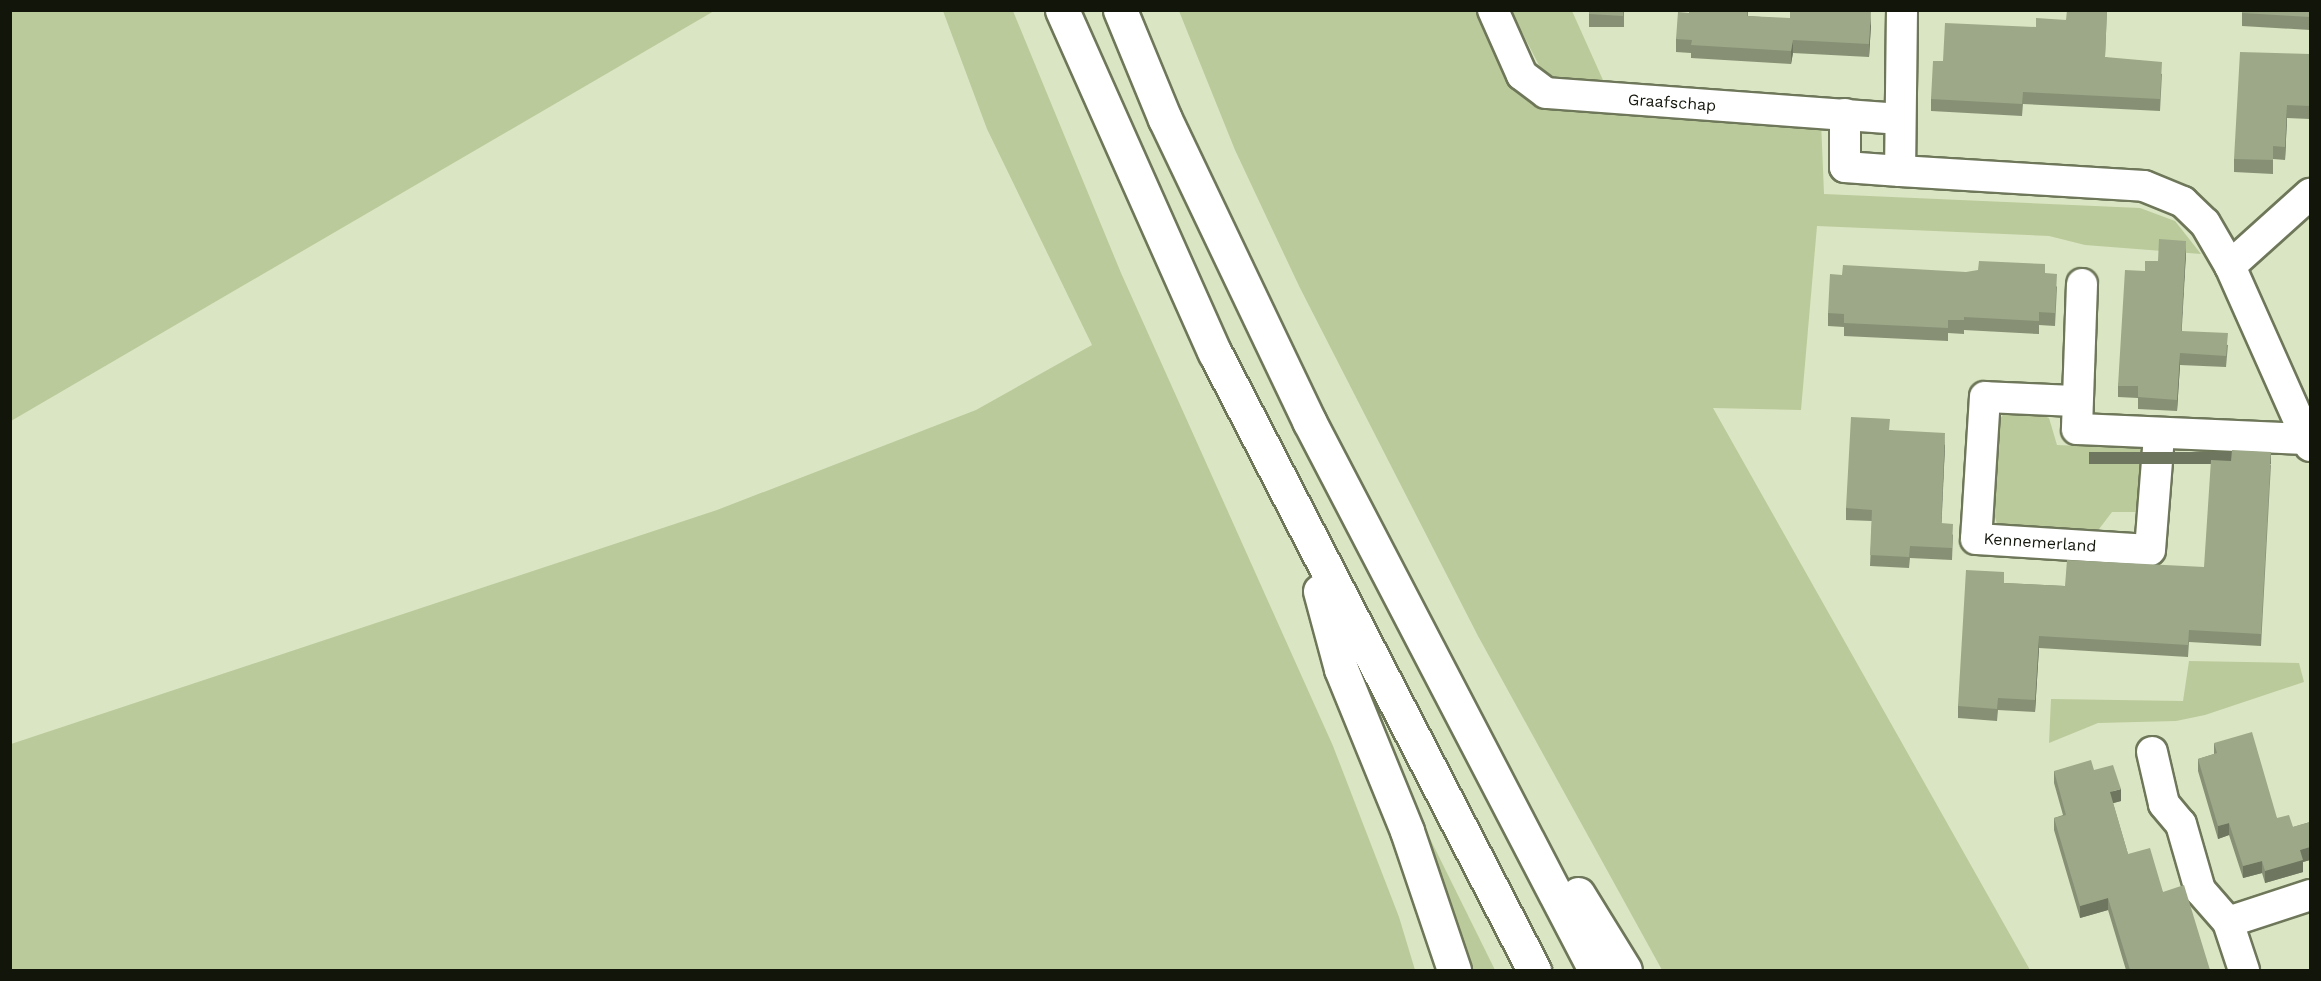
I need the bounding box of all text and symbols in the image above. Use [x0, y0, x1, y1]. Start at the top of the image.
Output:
street label: Graafschap [1627, 90, 1717, 116]
street label: Kennemerland [1983, 529, 2097, 557]

